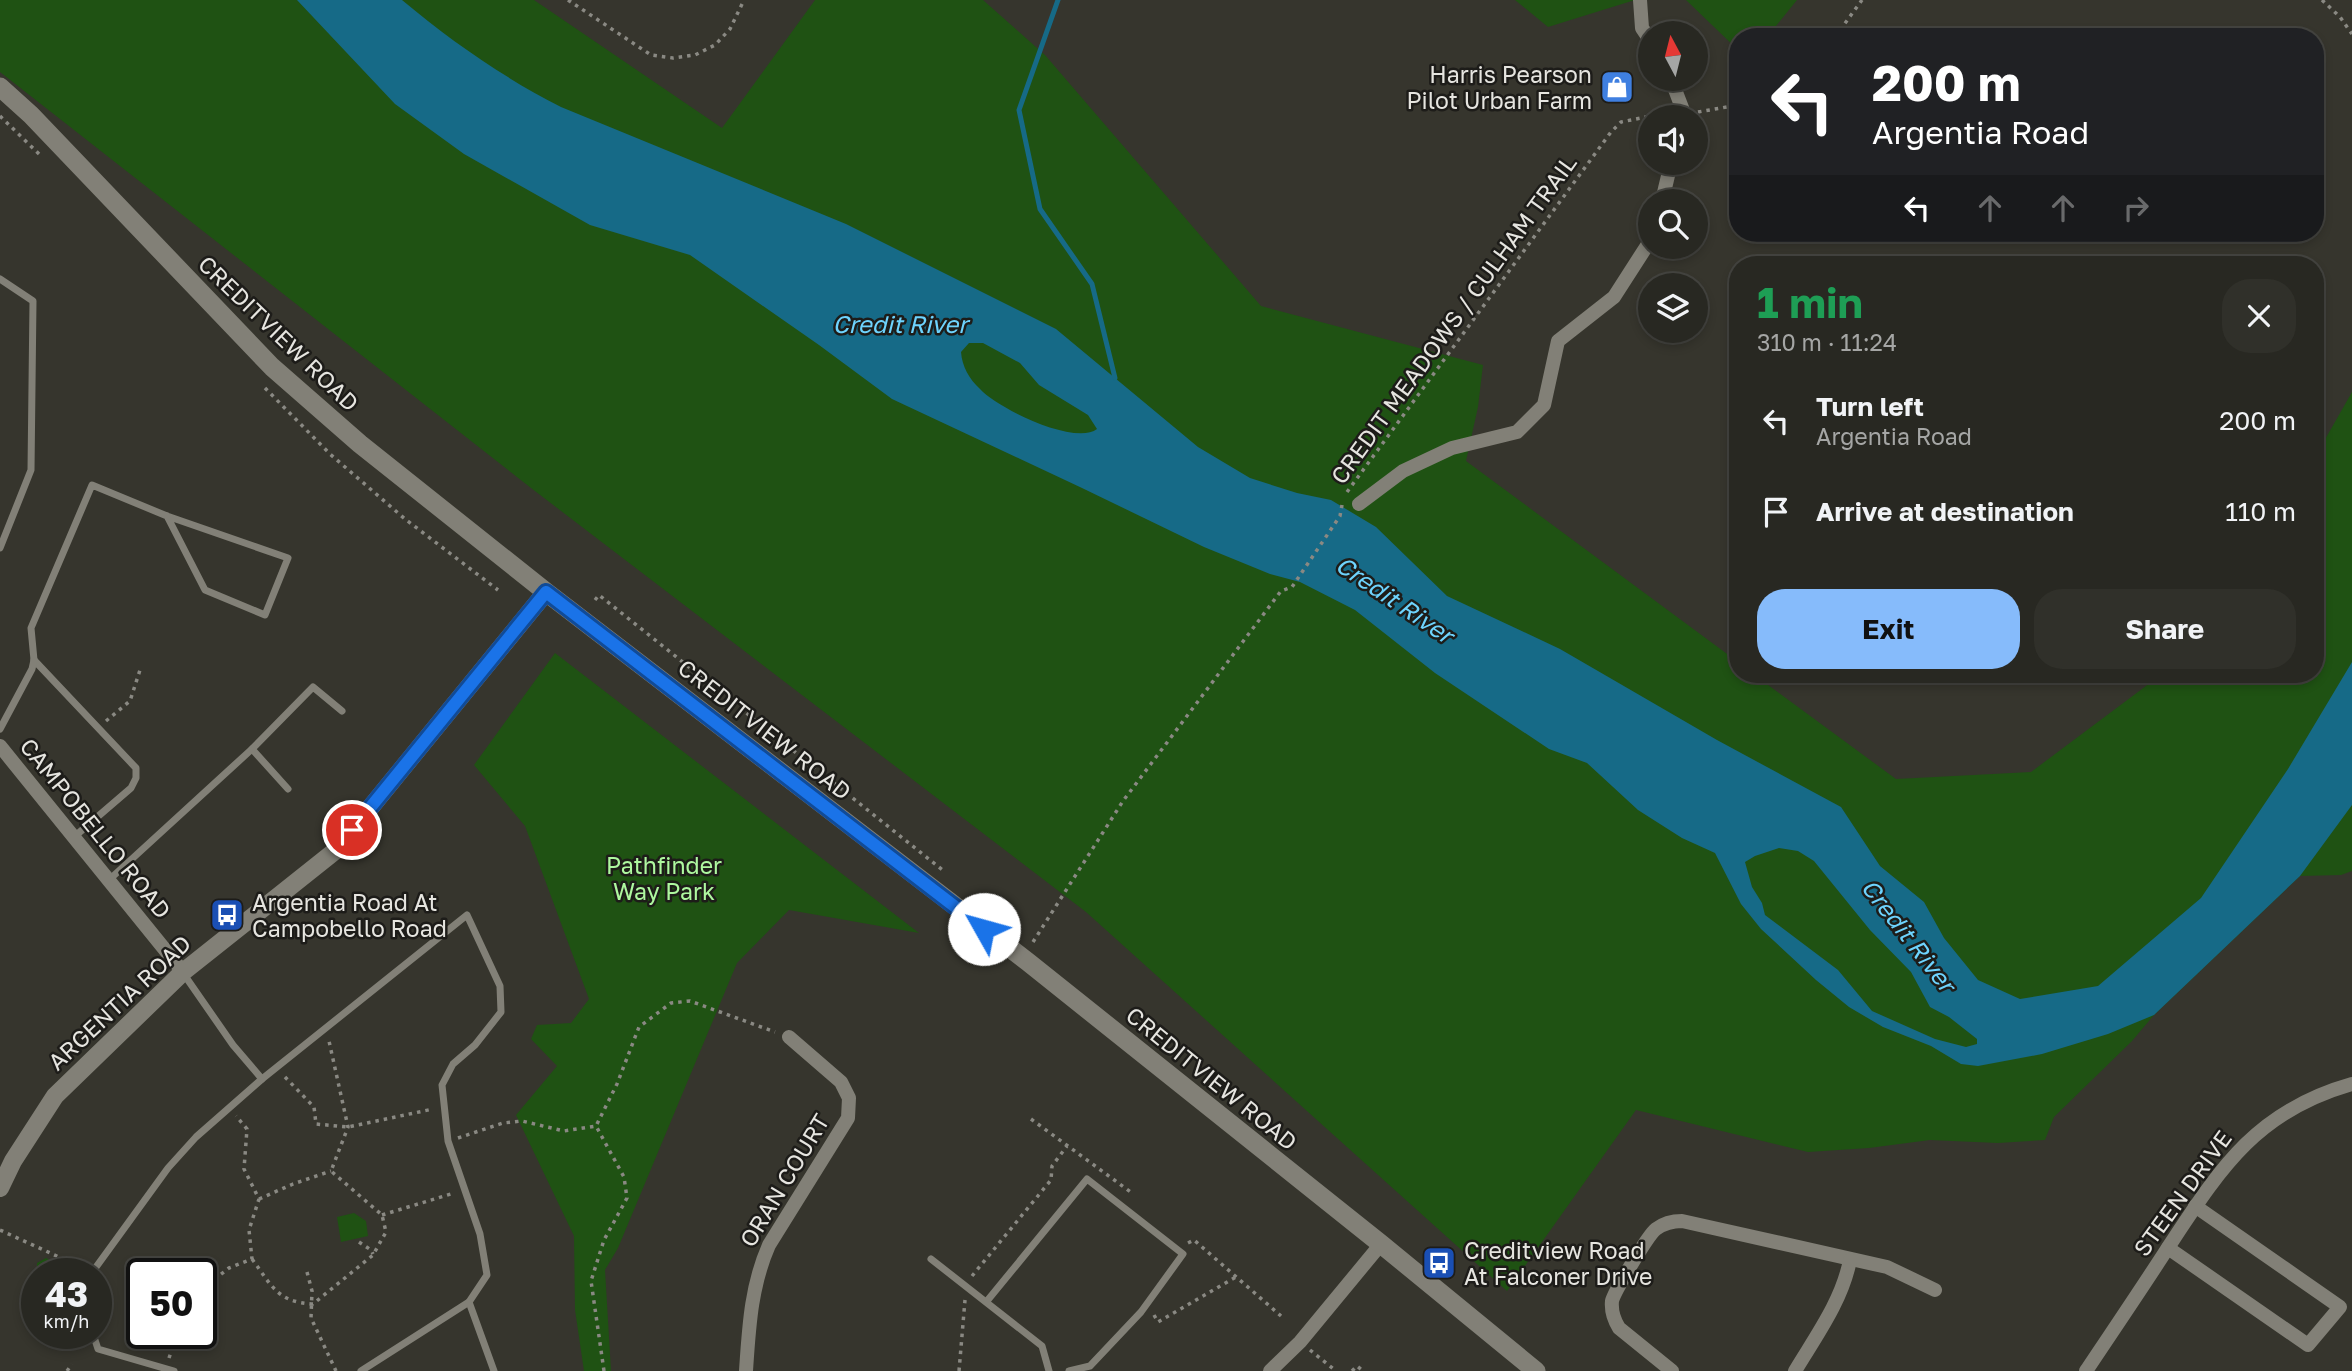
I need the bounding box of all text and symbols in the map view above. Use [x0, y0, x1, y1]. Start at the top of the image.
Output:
north arrow [1638, 21, 1708, 91]
map controls [1638, 21, 1708, 343]
text: 200 m [1872, 53, 2021, 112]
icon: left [1757, 56, 1848, 147]
place label: Harris Pearson Pilot Urban Farm [1407, 60, 1592, 114]
shop icon: Harris Pearson Pilot Urban Farm [1598, 68, 1636, 106]
button: sound [1638, 105, 1708, 175]
text: Argentia Road [1872, 113, 2089, 151]
street label: CREDIT MEADOWS / CULHAM TRAIL [1324, 149, 1582, 489]
button: search [1638, 189, 1708, 259]
icon: left [1898, 189, 1936, 227]
icon: ahead [1971, 189, 2009, 227]
icon: ahead [2044, 189, 2082, 227]
icon: right [2117, 189, 2155, 227]
street label: CREDITVIEW ROAD [193, 249, 365, 417]
button: layers [1638, 273, 1708, 343]
text: 1 min [1757, 277, 1863, 327]
button: close [2222, 279, 2296, 353]
water label: Credit River [832, 309, 971, 338]
text: 310 m · 11:24 [1757, 328, 1897, 356]
text: Turn left [1816, 391, 1924, 422]
icon: left [1757, 402, 1795, 440]
text: 200 m [2219, 405, 2296, 436]
text: Argentia Road [1816, 422, 1972, 450]
icon: arrive [1757, 493, 1795, 531]
text: Arrive at destination [1816, 496, 2074, 527]
text: 110 m [2225, 496, 2296, 527]
water label: Credit River [1331, 549, 1462, 651]
button: Exit [1757, 589, 2020, 669]
button: Share [2034, 589, 2296, 669]
street label: CREDITVIEW ROAD [673, 653, 857, 805]
street label: CAMPOBELLO ROAD [15, 732, 177, 924]
pin [322, 800, 382, 860]
icon: arrive [333, 811, 371, 849]
park label: Pathfinder Way Park [606, 851, 722, 905]
water label: Credit River [1856, 873, 1964, 1000]
place label: Argentia Road At Campobello Road [252, 888, 447, 942]
position arrow [947, 892, 1021, 966]
bus stop icon: Argentia Road At Campobello Road [208, 896, 246, 934]
street label: ARGENTIA ROAD [42, 929, 196, 1075]
street label: CREDITVIEW ROAD [1121, 1000, 1303, 1156]
street label: ORAN COURT [733, 1108, 835, 1252]
street label: STEEN DRIVE [2127, 1125, 2237, 1261]
place label: Creditview Road At Falconer Drive [1464, 1236, 1652, 1290]
bus stop icon: Creditview Road At Falconer Drive [1420, 1244, 1458, 1282]
speed limit sign: 50 [126, 1258, 217, 1349]
text: 43 [45, 1273, 88, 1315]
text: km/h [44, 1310, 89, 1332]

